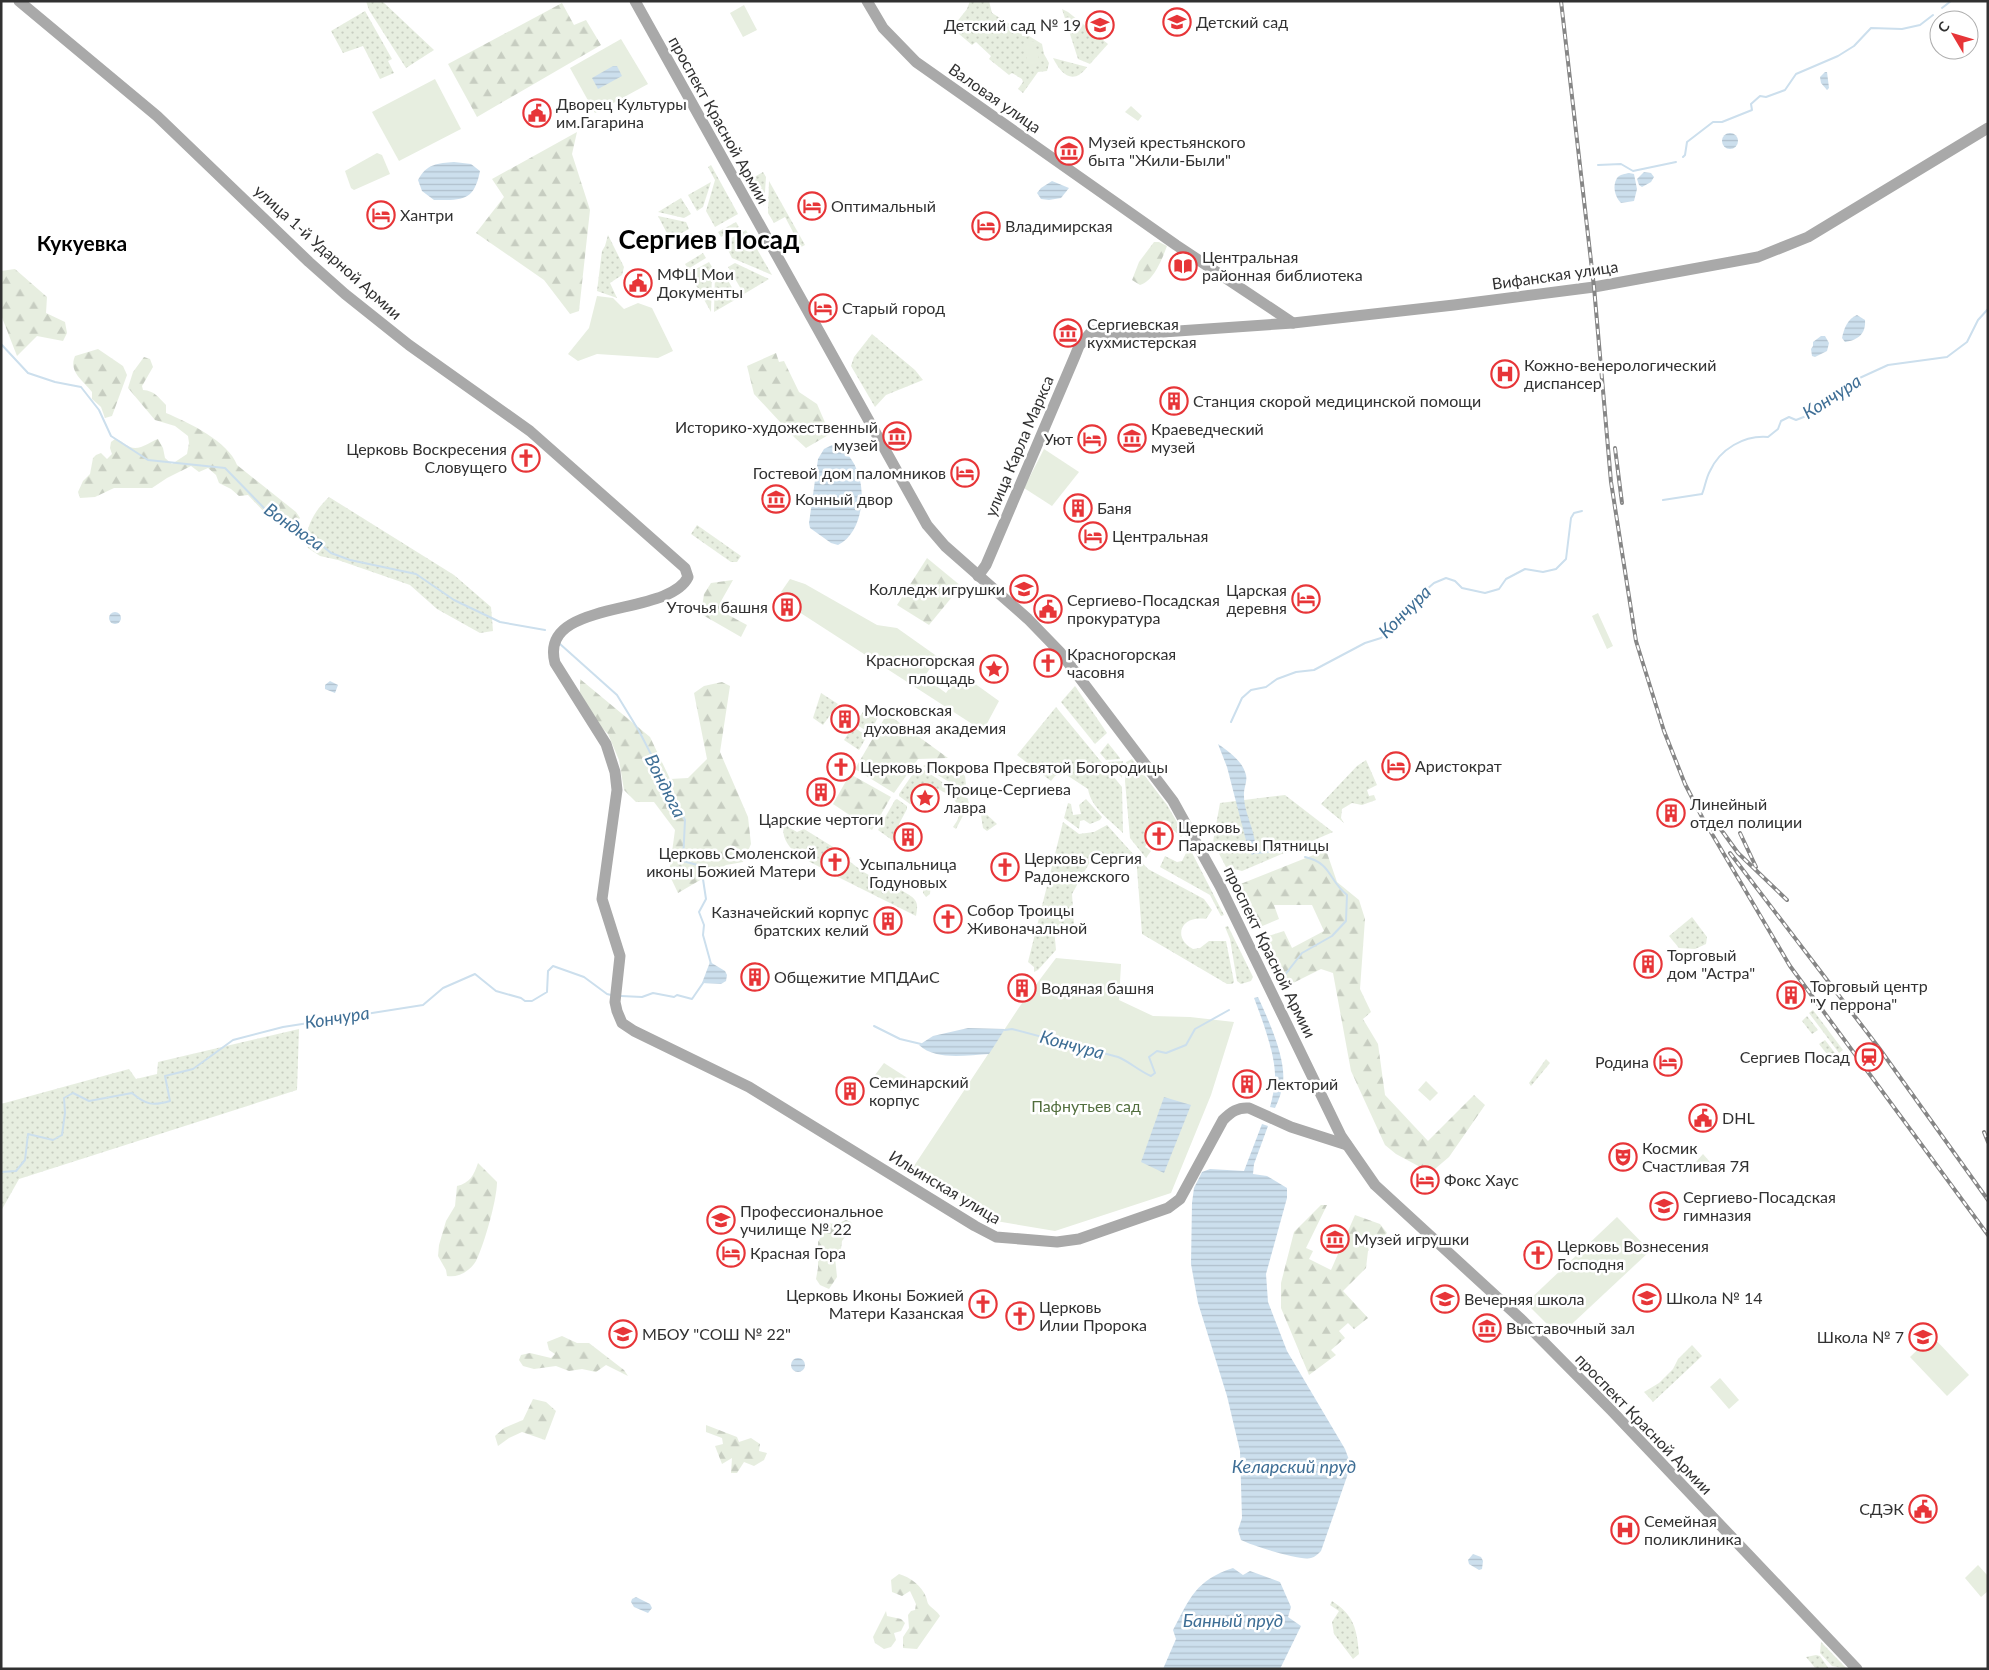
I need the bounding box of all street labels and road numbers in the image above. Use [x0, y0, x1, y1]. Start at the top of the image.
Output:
street label: проспект Красной Армии [665, 33, 773, 207]
street label: Валовая улица [946, 59, 1045, 136]
street label: улица 1-й Ударной Армии [251, 180, 406, 323]
street label: Вифанская улица [1491, 256, 1619, 293]
street label: улица Карла Маркса [980, 372, 1057, 519]
street label: проспект Красной Армии [1221, 863, 1320, 1041]
street label: Ильинская улица [886, 1146, 1005, 1227]
street label: проспект Красной Армии [1572, 1349, 1717, 1498]

